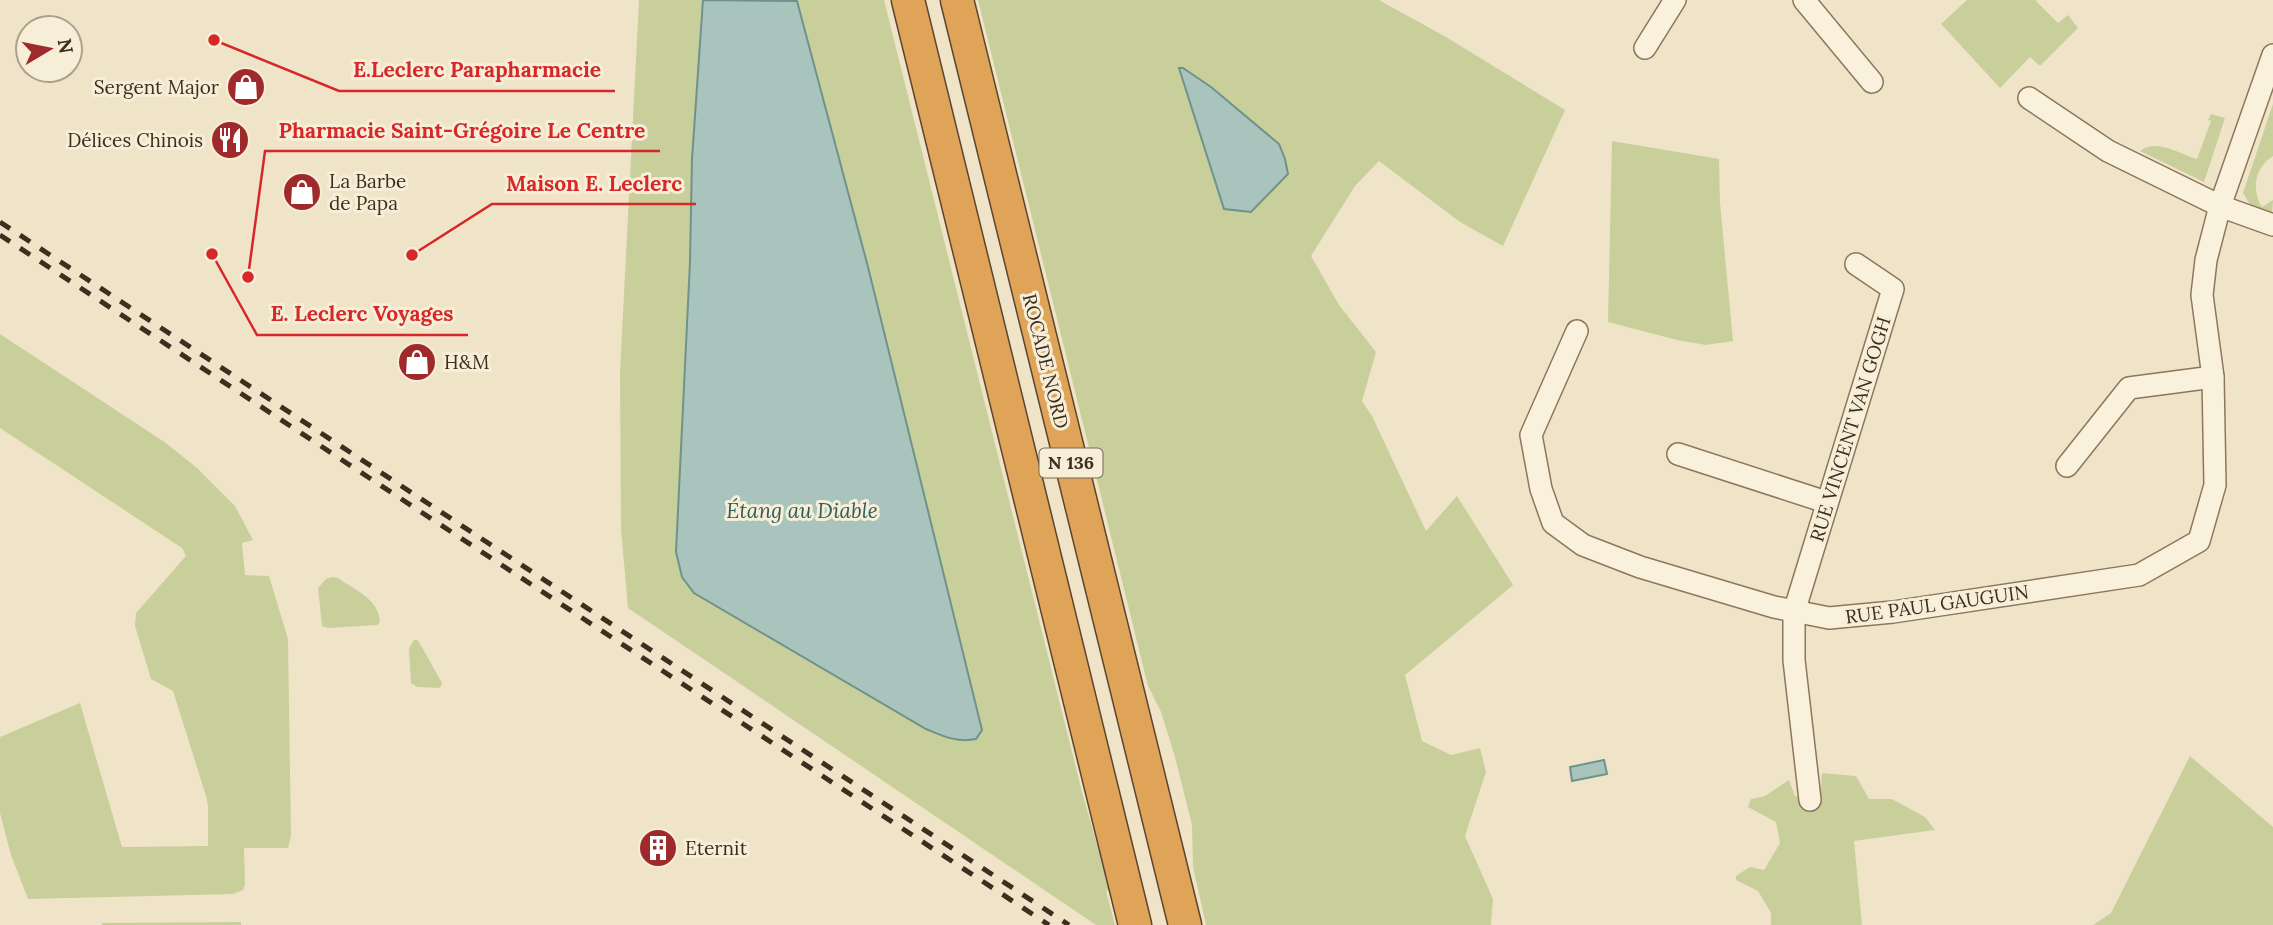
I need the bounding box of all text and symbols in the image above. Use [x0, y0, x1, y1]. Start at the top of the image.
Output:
north arrow [14, 14, 84, 84]
text: N [53, 37, 79, 56]
callout: E.Leclerc Parapharmacie [339, 49, 615, 91]
text: E.Leclerc Parapharmacie [353, 56, 601, 83]
shop icon: Sergent Major [225, 66, 267, 108]
place label: Sergent Major [94, 75, 220, 99]
callout: Pharmacie Saint-Grégoire Le Centre [265, 109, 660, 151]
text: Pharmacie Saint-Grégoire Le Centre [279, 117, 645, 144]
restaurant icon: Délices Chinois [209, 119, 251, 161]
place label: Délices Chinois [67, 128, 203, 152]
callout: Maison E. Leclerc [492, 162, 696, 204]
place label: La Barbe de Papa [329, 169, 406, 215]
text: Maison E. Leclerc [506, 170, 682, 197]
shop icon: La Barbe de Papa [281, 171, 323, 213]
street label: ROCADE NORD [1018, 291, 1074, 431]
callout: E. Leclerc Voyages [257, 293, 468, 335]
text: E. Leclerc Voyages [270, 300, 454, 327]
street label: RUE VINCENT VAN GOGH [1804, 313, 1896, 545]
shop icon: H&M [396, 341, 438, 383]
place label: H&M [444, 350, 489, 374]
road number: N 136 [1040, 448, 1102, 477]
water label: Étang au Diable [726, 497, 878, 524]
street label: RUE PAUL GAUGUIN [1844, 579, 2030, 629]
building icon: Eternit [637, 827, 679, 869]
place label: Eternit [685, 836, 748, 860]

